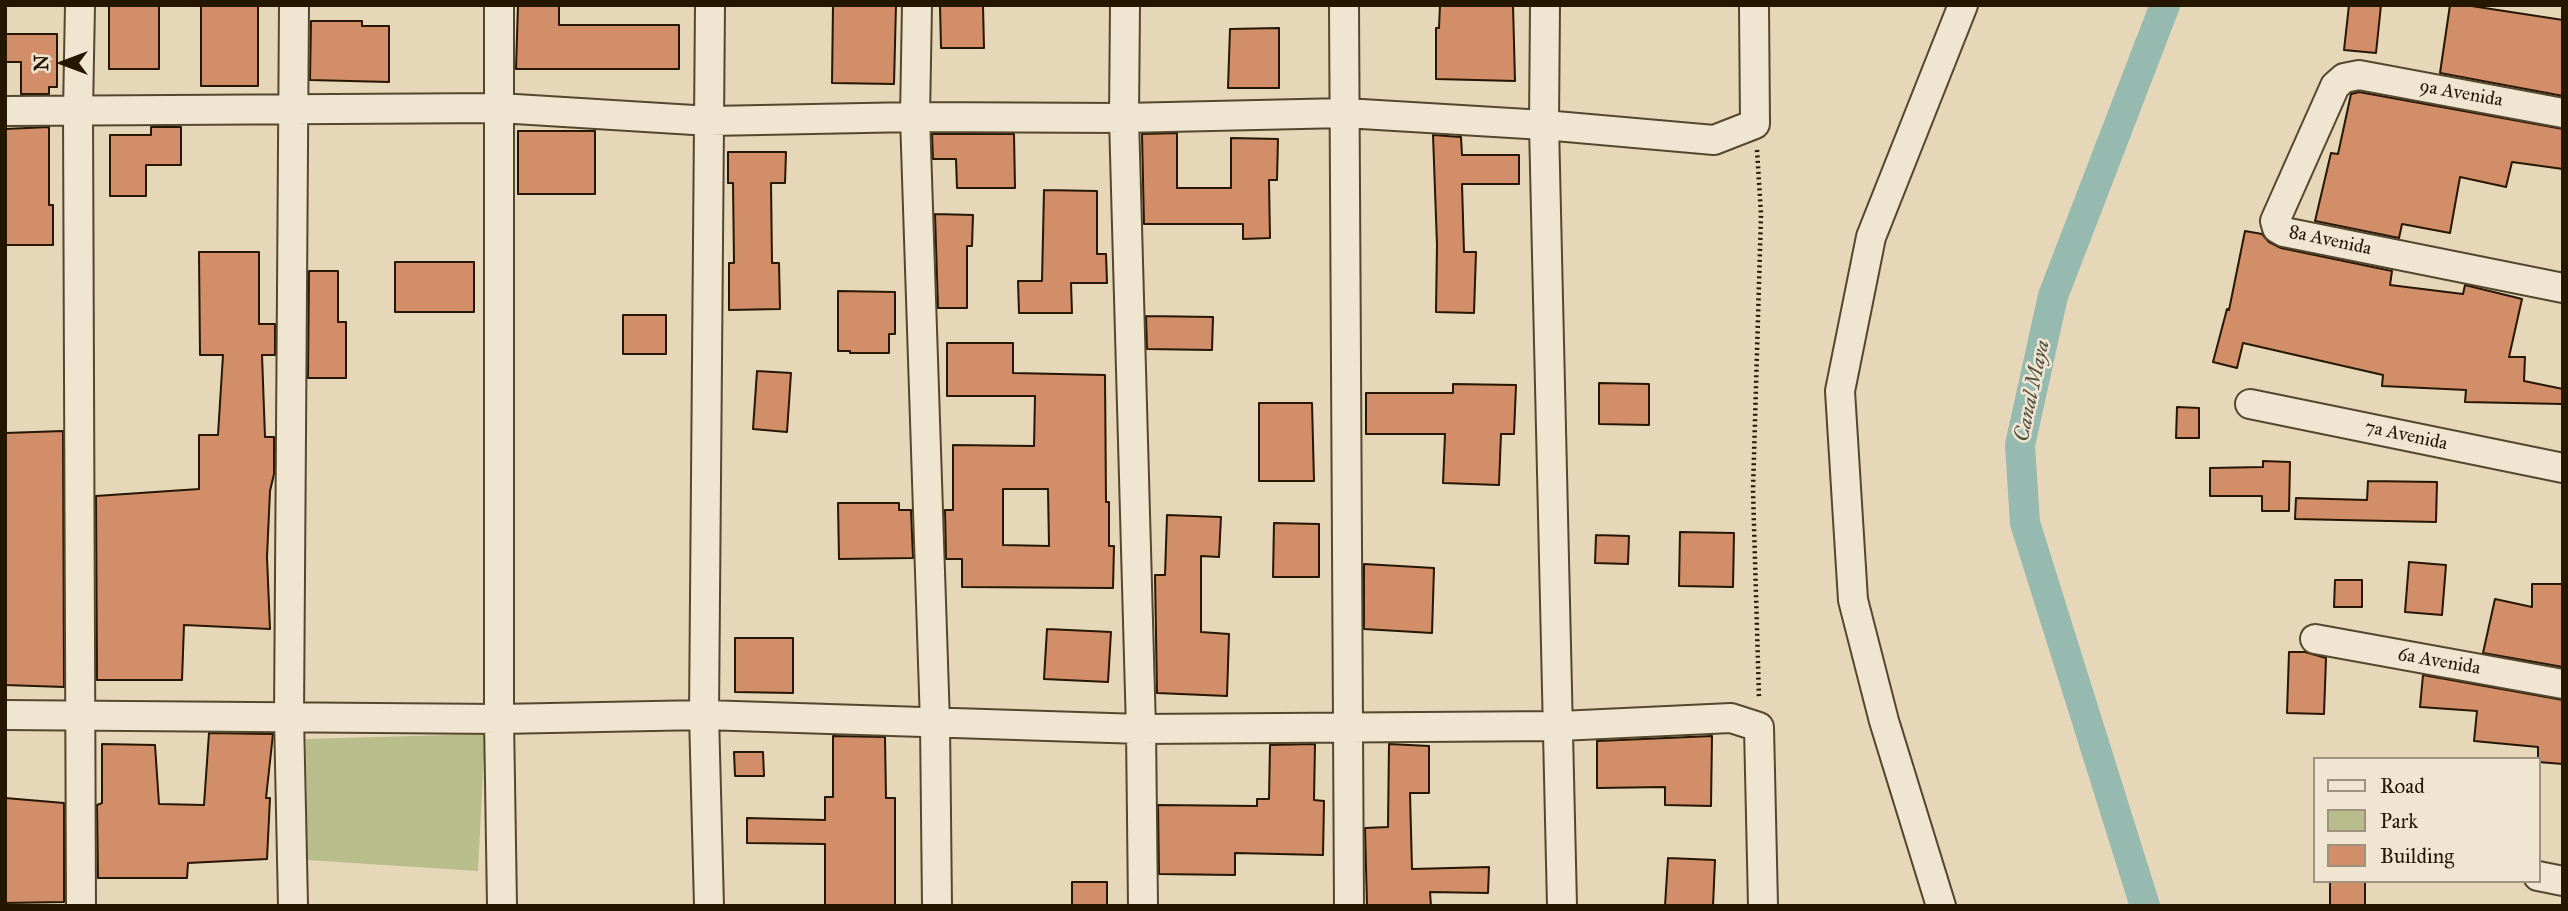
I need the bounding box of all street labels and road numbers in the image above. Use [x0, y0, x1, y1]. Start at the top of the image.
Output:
street label: 9a Avenida [2418, 75, 2504, 113]
street label: 8a Avenida [2287, 221, 2373, 261]
street label: 7a Avenida [2363, 416, 2449, 456]
street label: 6a Avenida [2396, 644, 2482, 680]

